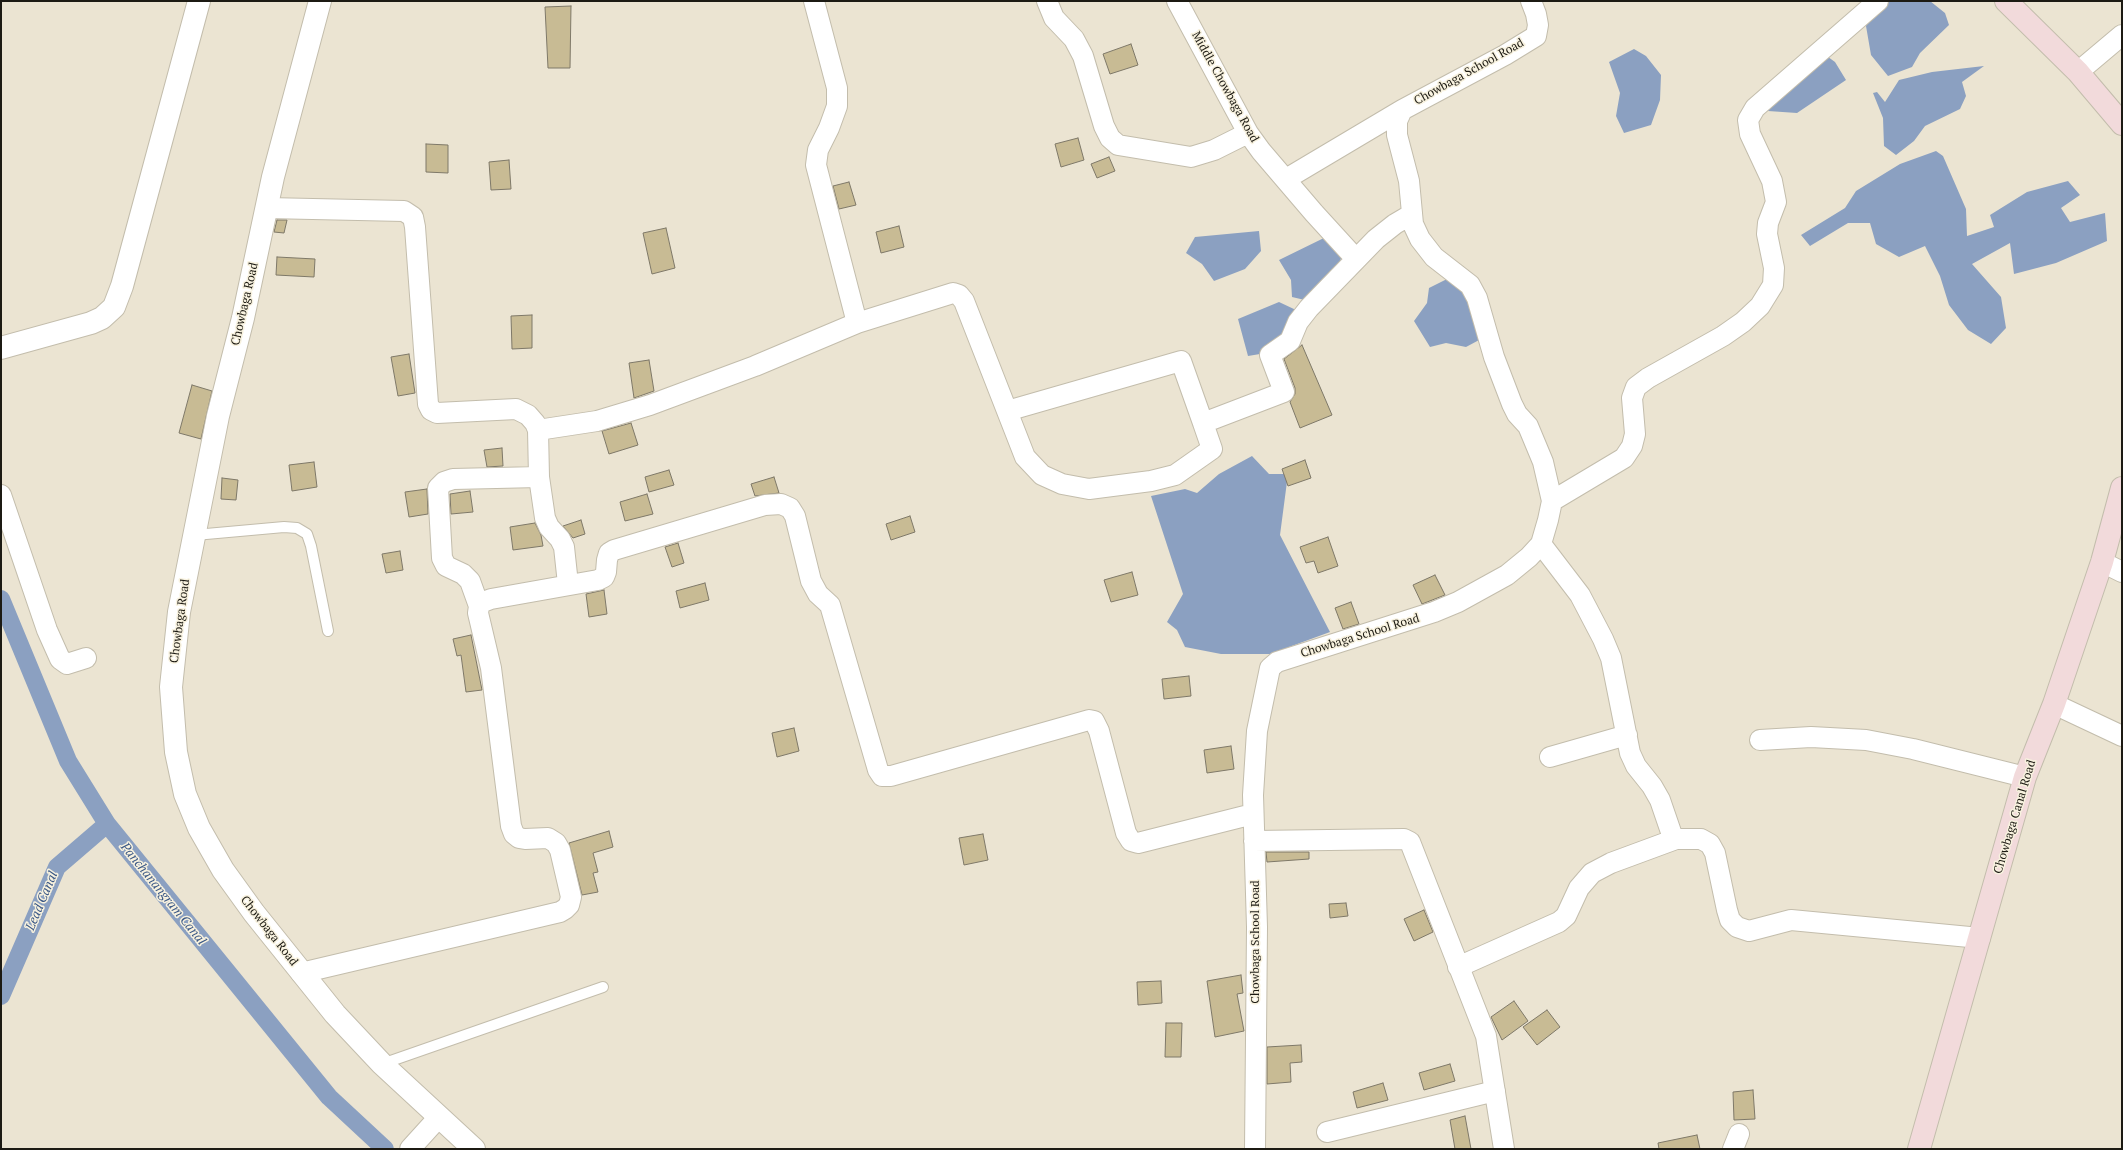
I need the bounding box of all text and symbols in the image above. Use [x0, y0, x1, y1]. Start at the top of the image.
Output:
street label: Middle Chowbaga Road [1189, 29, 1261, 145]
street label: Chowbaga School Road [1411, 36, 1527, 108]
street label: Chowbaga Road [228, 261, 262, 347]
street label: Chowbaga Road [167, 578, 193, 664]
street label: Chowbaga School Road [1299, 611, 1421, 661]
street label: Chowbaga Canal Road [1991, 758, 2039, 876]
water label: Panchanangram Canal [117, 840, 209, 948]
water label: Lead Canal [23, 869, 61, 933]
street label: Chowbaga School Road [1249, 880, 1263, 1004]
street label: Chowbaga Road [237, 893, 301, 969]

